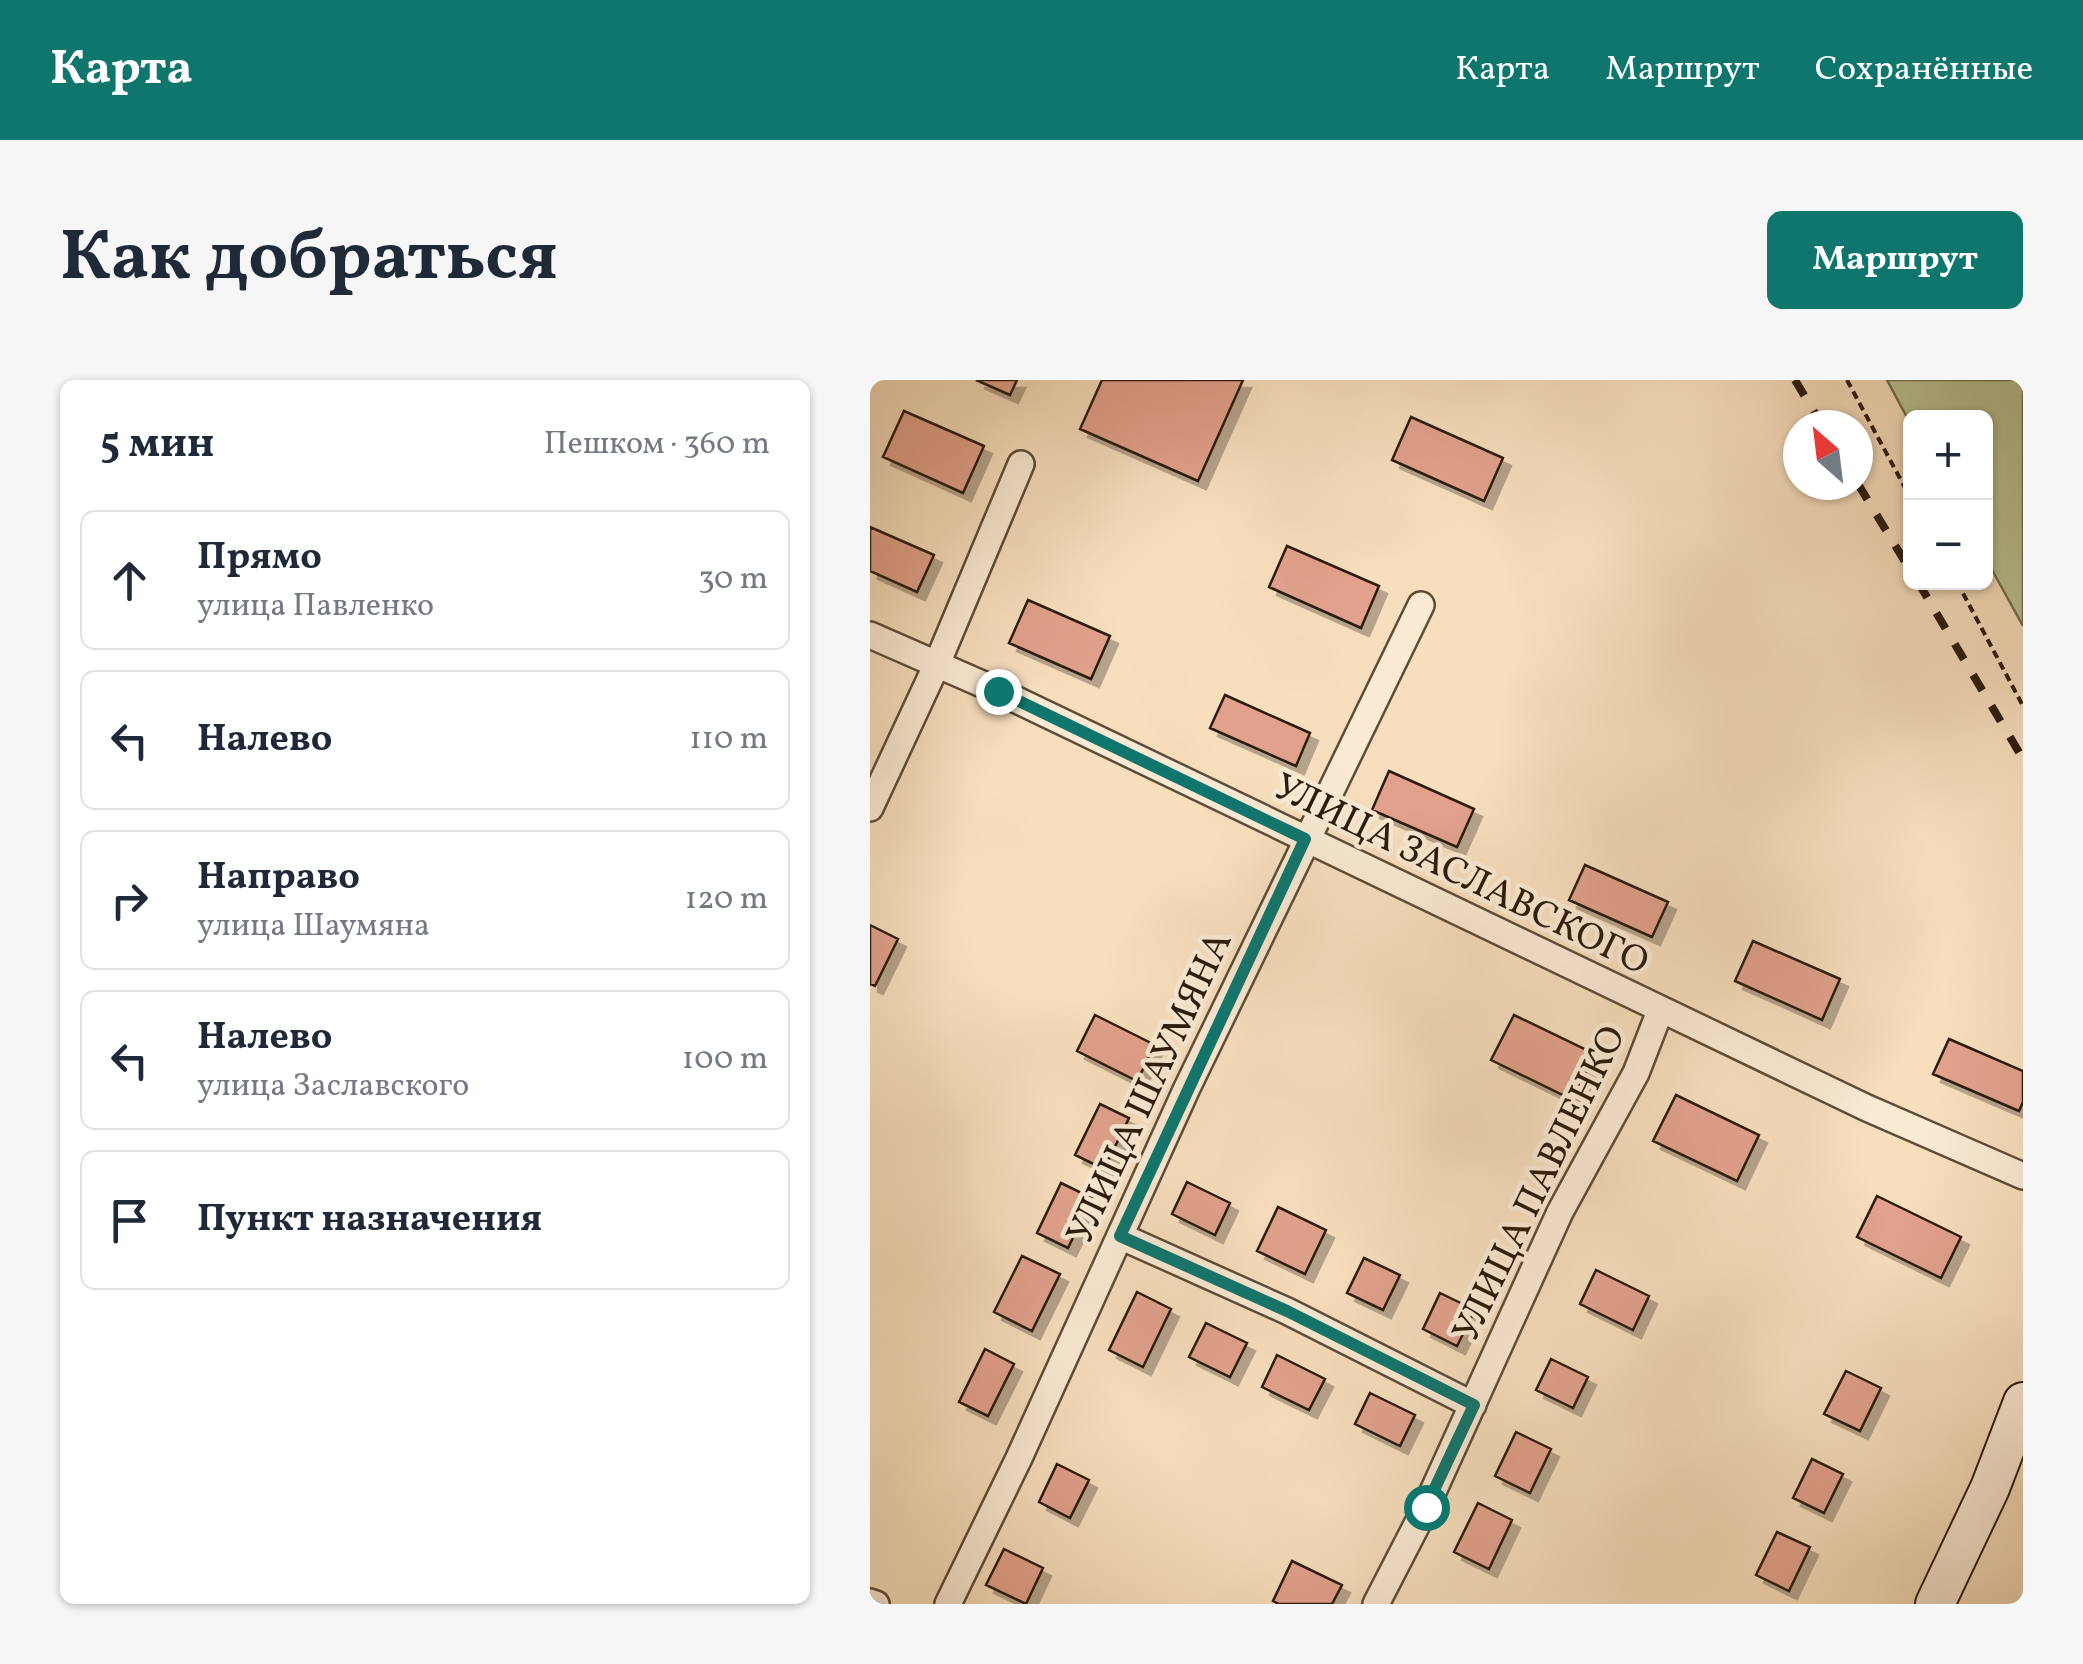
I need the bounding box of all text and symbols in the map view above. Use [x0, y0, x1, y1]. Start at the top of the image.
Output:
text: Карта [50, 37, 193, 104]
text: Карта [1455, 46, 1550, 94]
text: Маршрут [1605, 46, 1760, 94]
text: Сохранённые [1815, 46, 2033, 94]
text: Как добраться [60, 211, 558, 309]
button: Маршрут [1767, 211, 2023, 309]
north arrow [1783, 410, 1873, 500]
map controls [1903, 410, 1993, 590]
button: + [1903, 410, 1993, 500]
text: 5 мин [100, 416, 214, 475]
text: Пешком · 360 m [544, 423, 770, 467]
button: − [1903, 500, 1993, 590]
text: Прямо [197, 532, 322, 585]
icon: ahead [102, 553, 157, 608]
text: 30 m [698, 558, 768, 602]
text: улица Павленко [197, 585, 434, 629]
route end [976, 669, 1022, 715]
icon: left [102, 713, 157, 768]
text: Налево [197, 714, 333, 767]
text: 110 m [689, 718, 768, 762]
street label: УЛИЦА ЗАСЛАВСКОГО [1264, 762, 1657, 990]
text: Направо [197, 852, 360, 905]
icon: right [102, 873, 157, 928]
text: 120 m [685, 878, 768, 922]
text: улица Шаумяна [197, 905, 430, 949]
street label: УЛИЦА ШАУМЯНА [1055, 923, 1247, 1254]
text: Налево [197, 1012, 333, 1065]
street label: УЛИЦА ПАВЛЕНКО [1442, 1017, 1641, 1352]
icon: left [102, 1033, 157, 1088]
text: 100 m [682, 1038, 768, 1082]
text: улица Заславского [197, 1065, 469, 1109]
icon: arrive [102, 1193, 157, 1248]
text: Пункт назначения [197, 1194, 542, 1247]
route start [1404, 1485, 1450, 1531]

